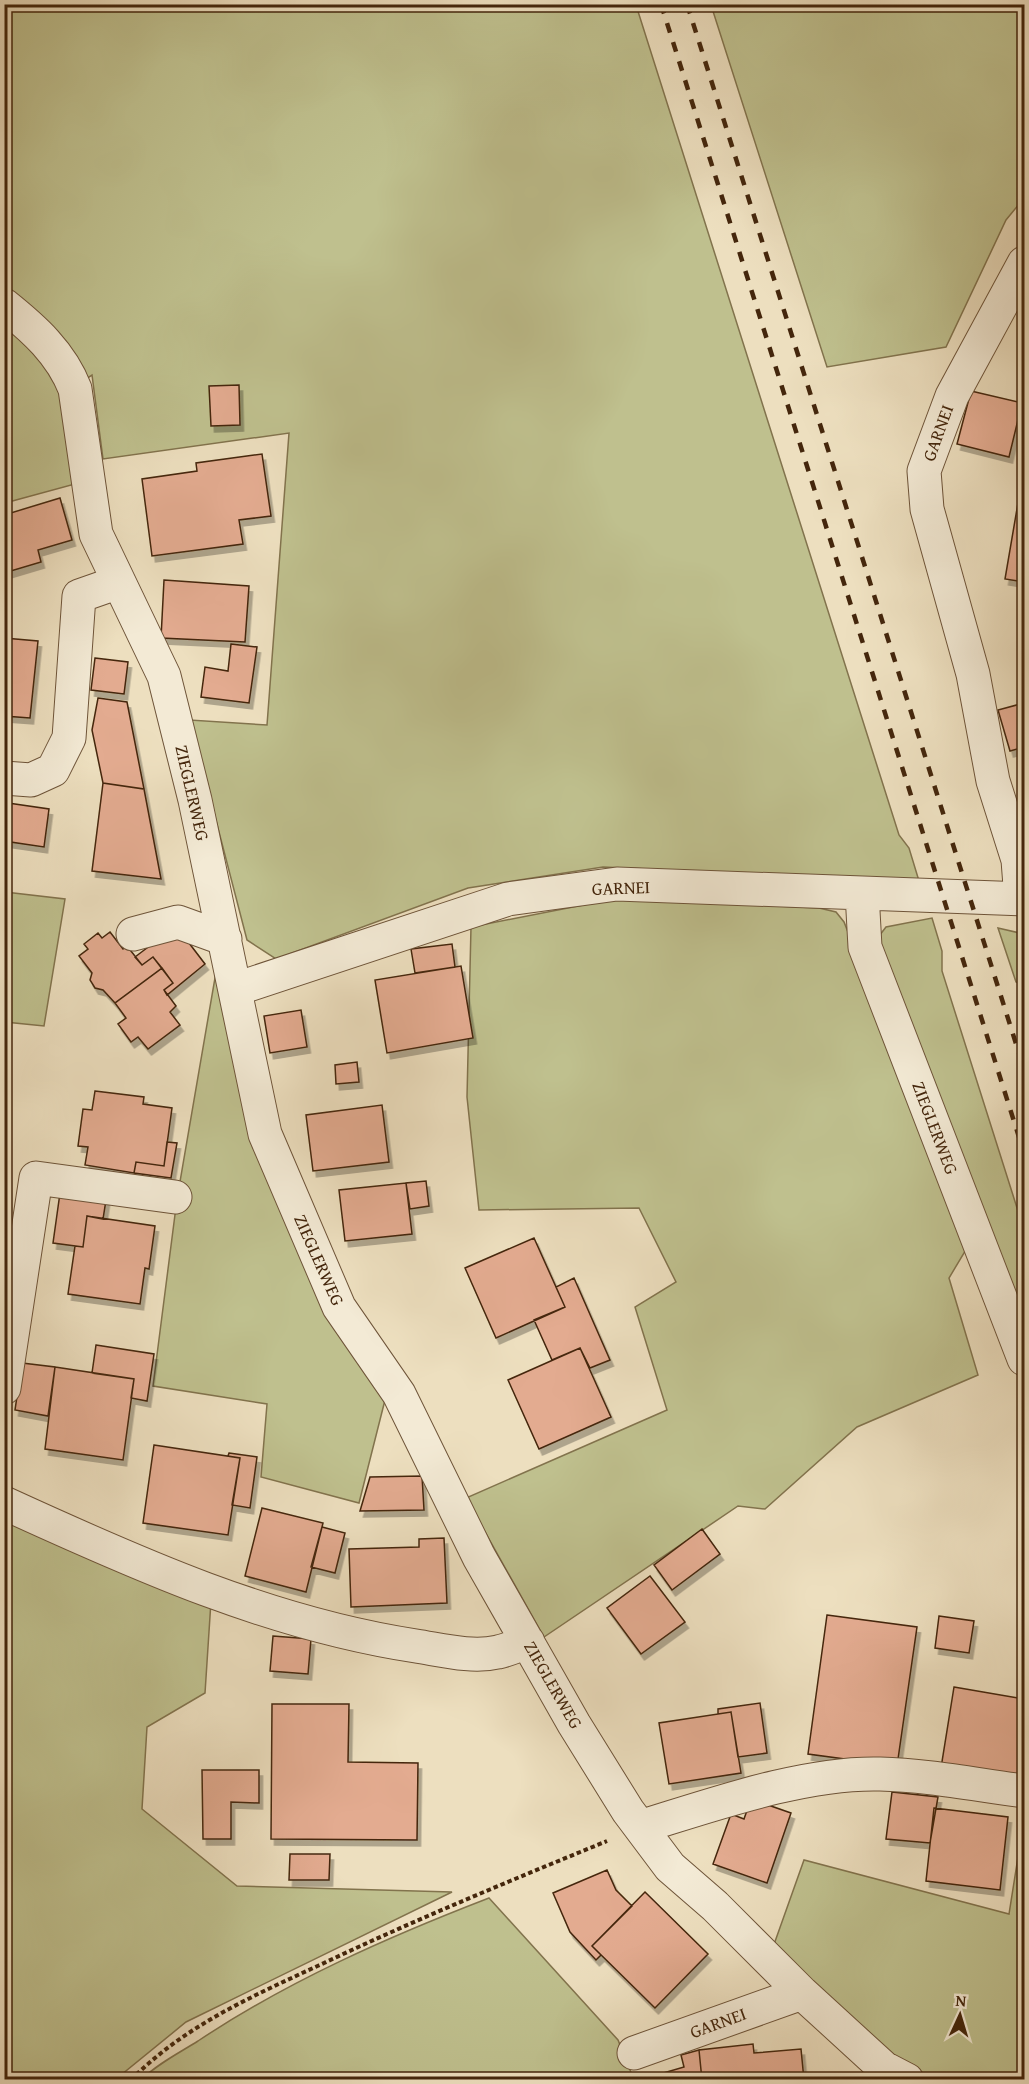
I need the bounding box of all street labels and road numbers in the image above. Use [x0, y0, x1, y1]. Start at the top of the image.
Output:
street label: GARNEI [915, 401, 960, 465]
street label: ZIEGLERWEG [168, 742, 217, 844]
street label: GARNEI [591, 873, 651, 902]
street label: ZIEGLERWEG [905, 1077, 966, 1179]
street label: ZIEGLERWEG [287, 1210, 352, 1310]
street label: ZIEGLERWEG [517, 1636, 590, 1734]
street label: GARNEI [686, 2000, 750, 2045]

